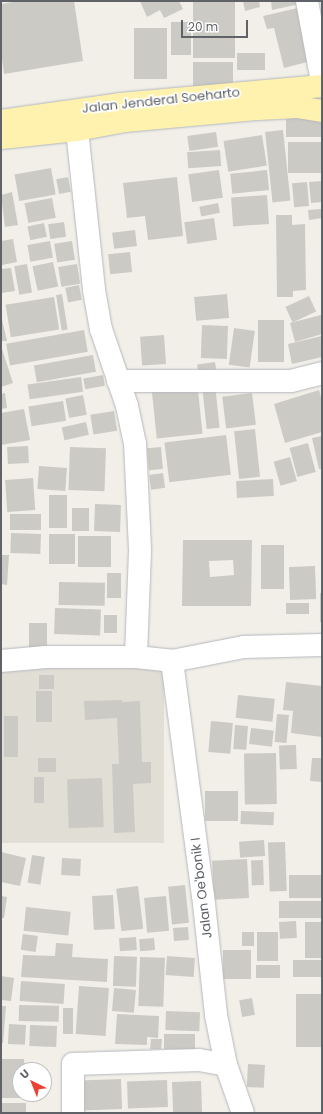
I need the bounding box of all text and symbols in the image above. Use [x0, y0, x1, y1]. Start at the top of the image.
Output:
scale bar [183, 12, 250, 38]
text: 20 m [188, 18, 218, 35]
street label: Jalan Jenderal Soeharto [81, 85, 241, 117]
street label: Jalan Oe'bonik I [188, 837, 216, 939]
north arrow [12, 1062, 52, 1102]
text: U [16, 1065, 33, 1082]

